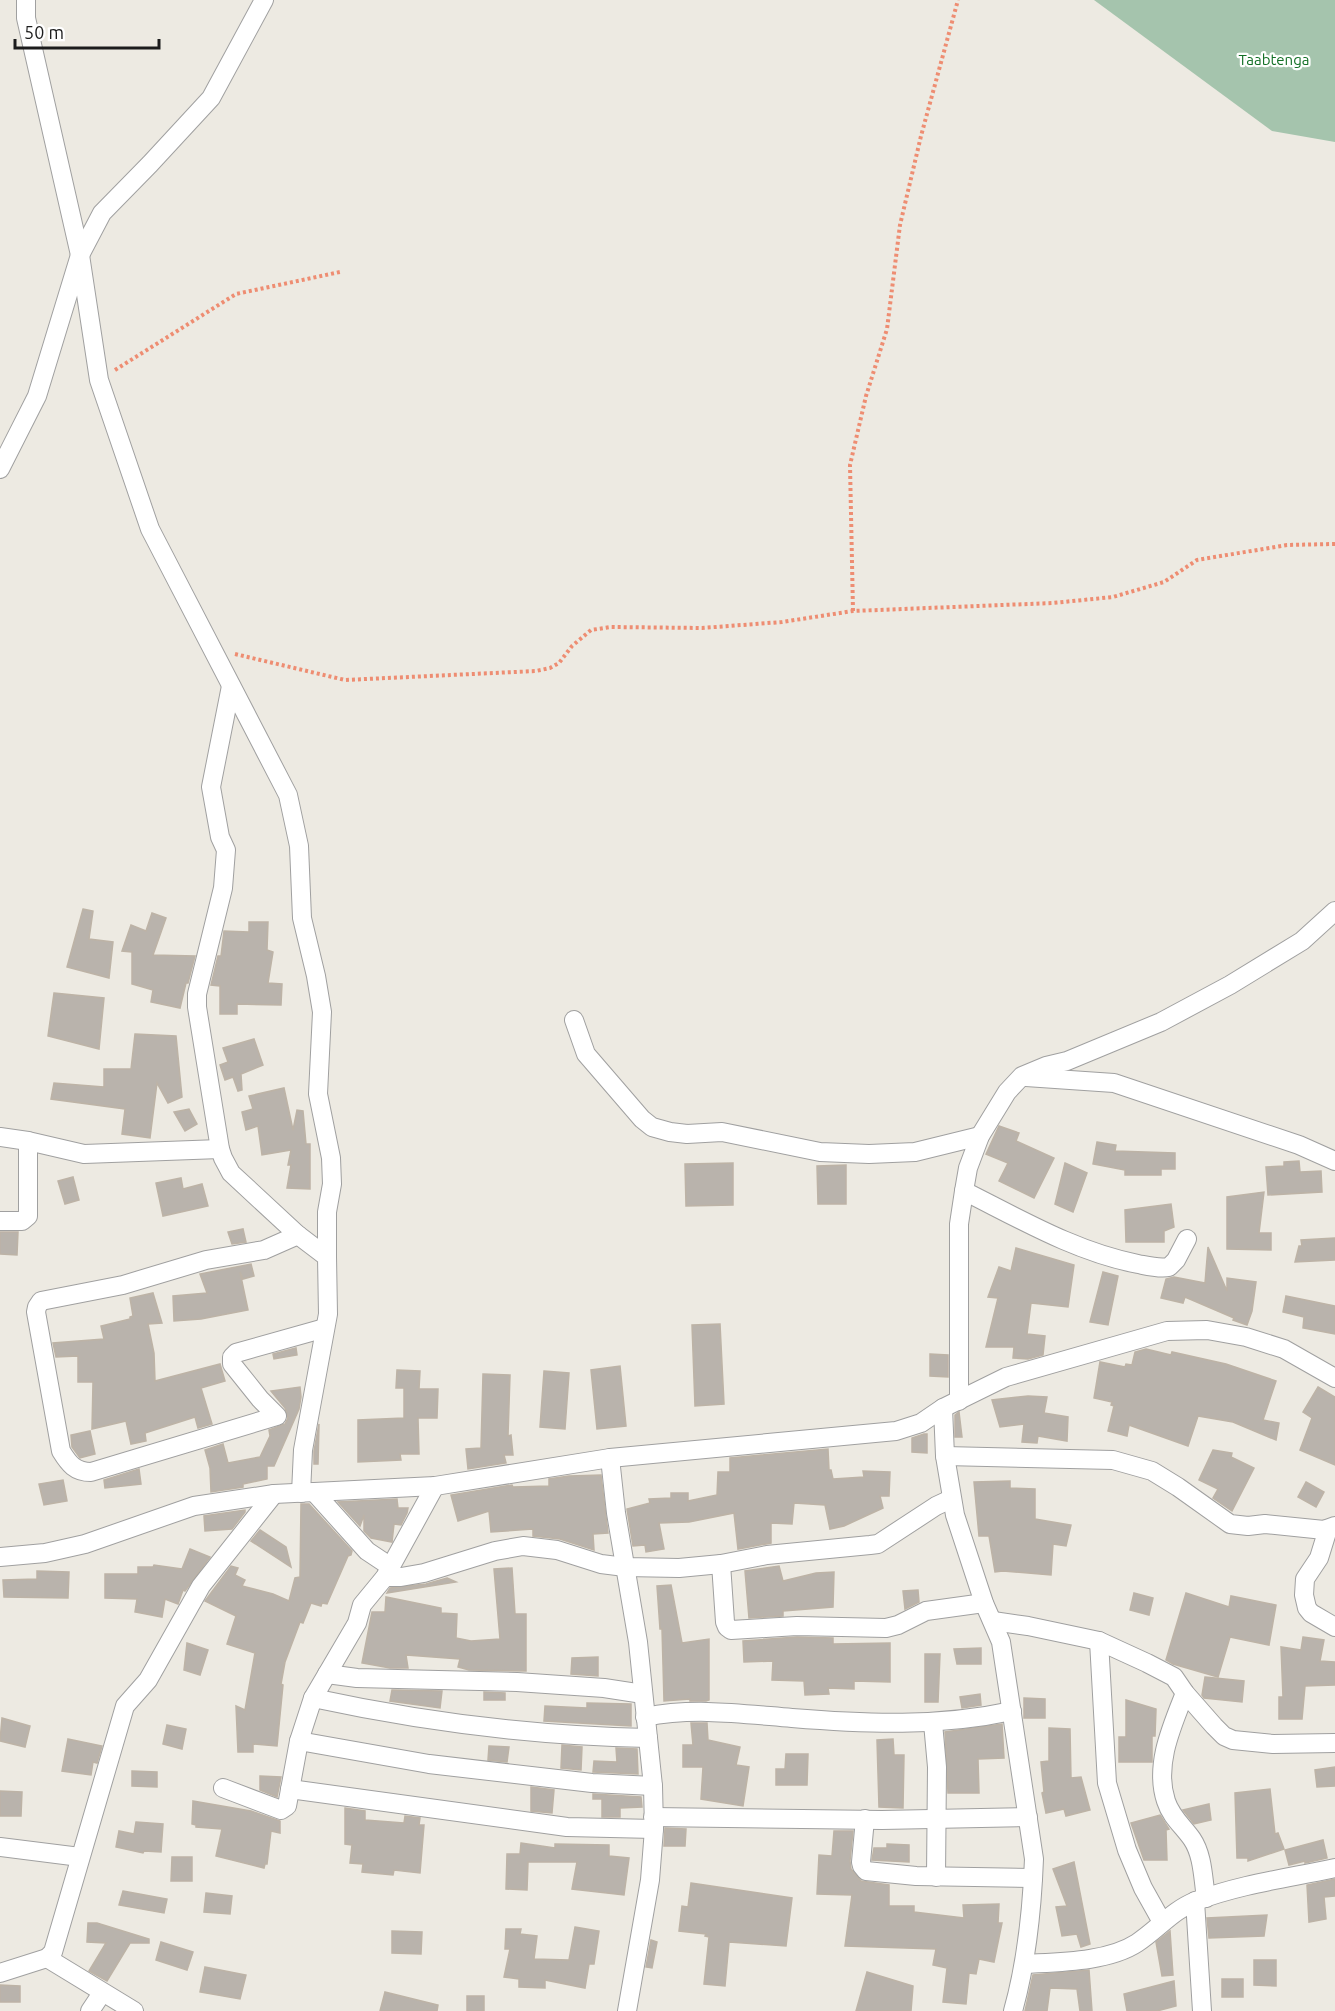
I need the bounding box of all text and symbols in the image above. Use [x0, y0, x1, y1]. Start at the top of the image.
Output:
scale bar [15, 12, 159, 50]
text: 50 m [24, 22, 64, 42]
park label: Taabtenga [1239, 51, 1310, 68]

